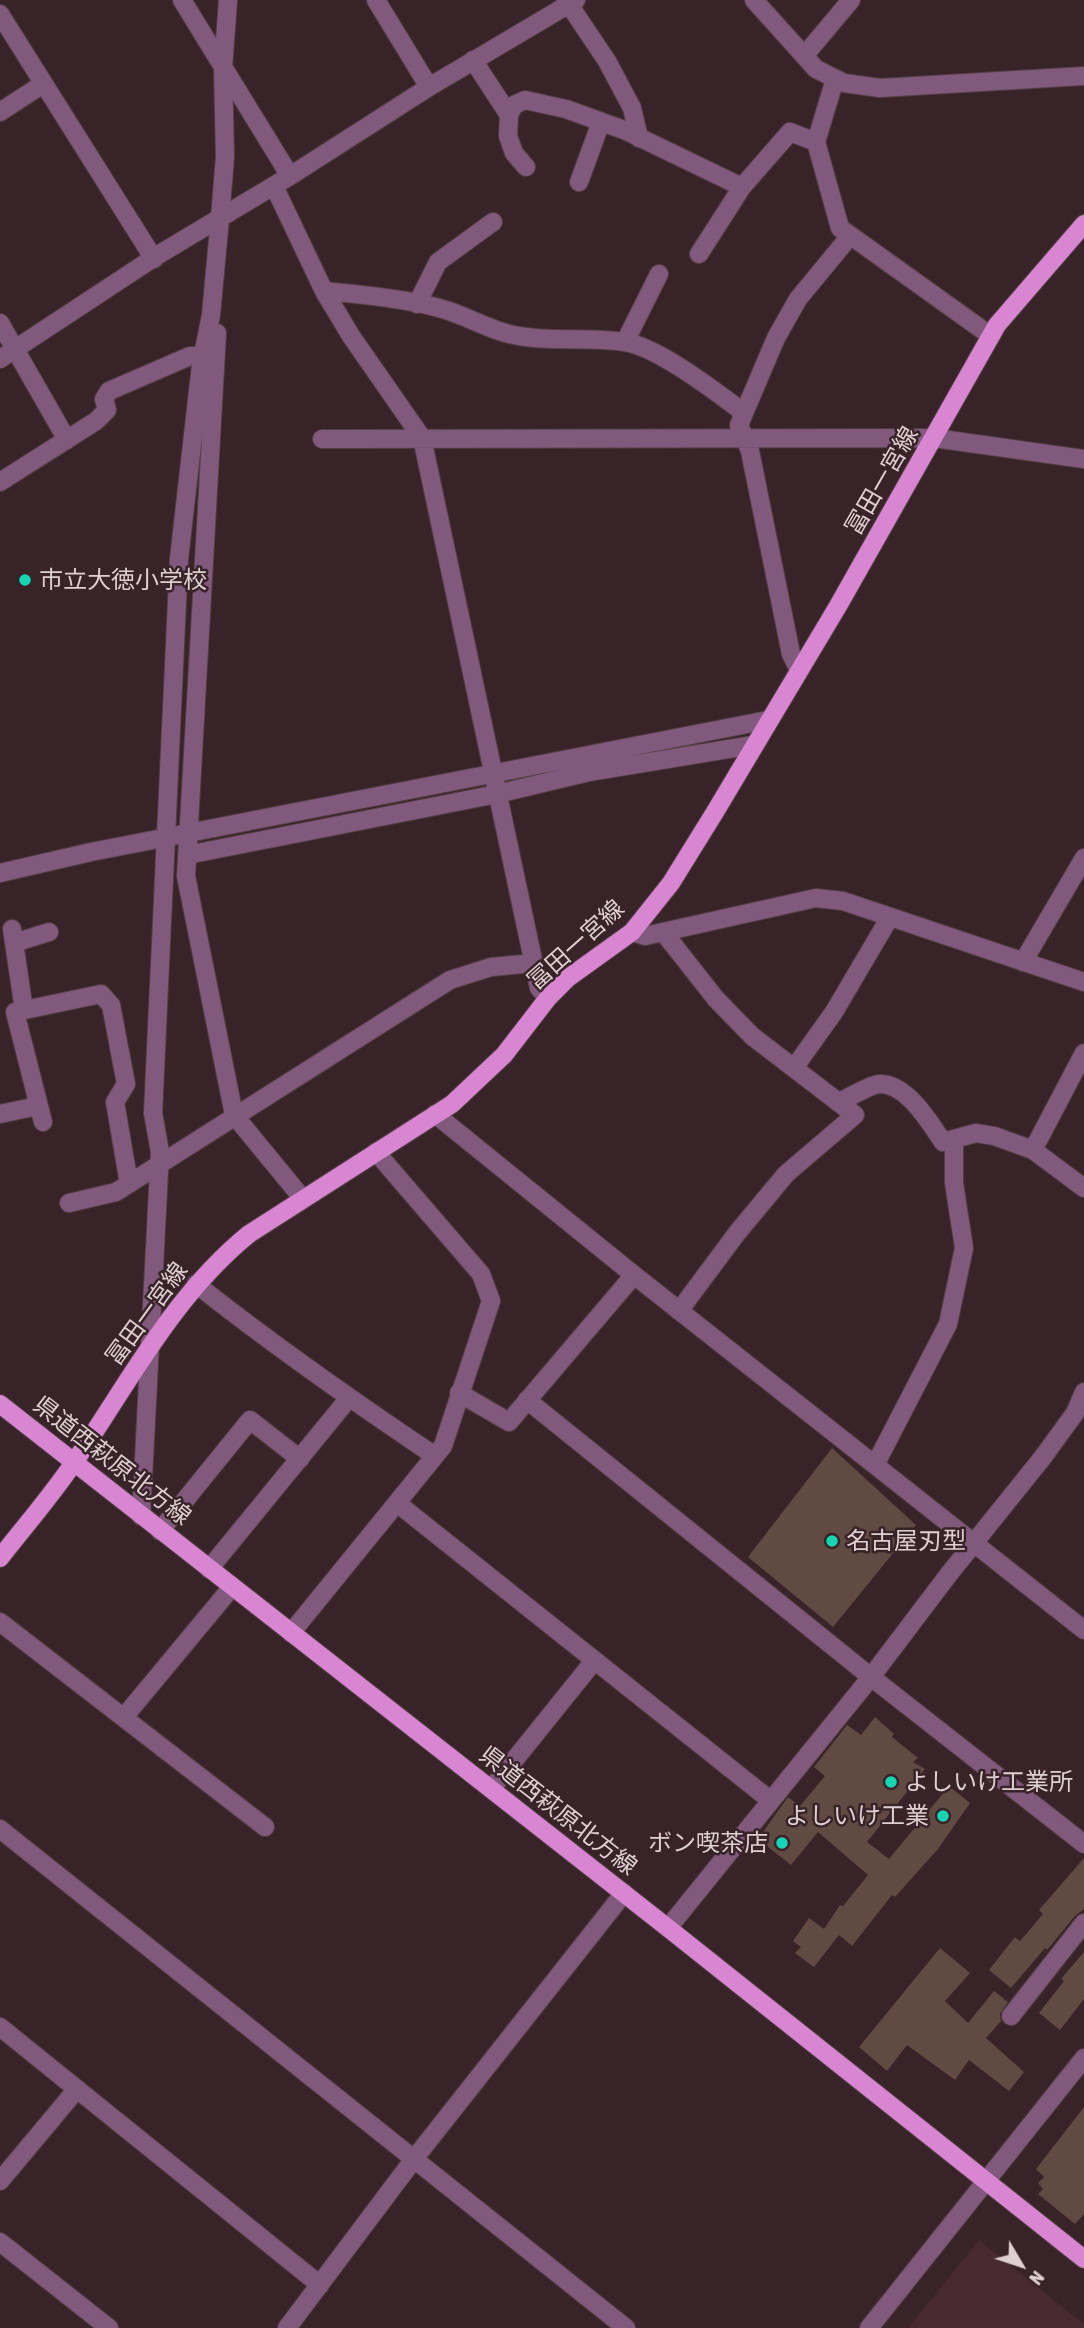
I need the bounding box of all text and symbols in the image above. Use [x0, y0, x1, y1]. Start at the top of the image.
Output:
street label: 冨田一宮線 [840, 422, 924, 540]
place label: 市立大徳小学校 [39, 566, 207, 594]
marker: 市立大徳小学校 [17, 572, 33, 588]
street label: 冨田一宮線 [522, 894, 630, 996]
street label: 冨田一宮線 [100, 1257, 194, 1371]
street label: 県道西萩原北方線 [27, 1391, 197, 1531]
place label: 名古屋刃型 [846, 1527, 966, 1555]
marker: 名古屋刃型 [824, 1533, 840, 1549]
street label: 県道西萩原北方線 [473, 1741, 643, 1881]
place label: よしいけ工業所 [905, 1768, 1073, 1796]
marker: よしいけ工業所 [883, 1774, 899, 1790]
place label: よしいけ工業 [785, 1802, 929, 1830]
marker: よしいけ工業 [935, 1808, 951, 1824]
place label: ボン喫茶店 [648, 1829, 768, 1857]
marker: ボン喫茶店 [774, 1835, 790, 1851]
north arrow [986, 2230, 1056, 2300]
text: N [1025, 2267, 1049, 2289]

